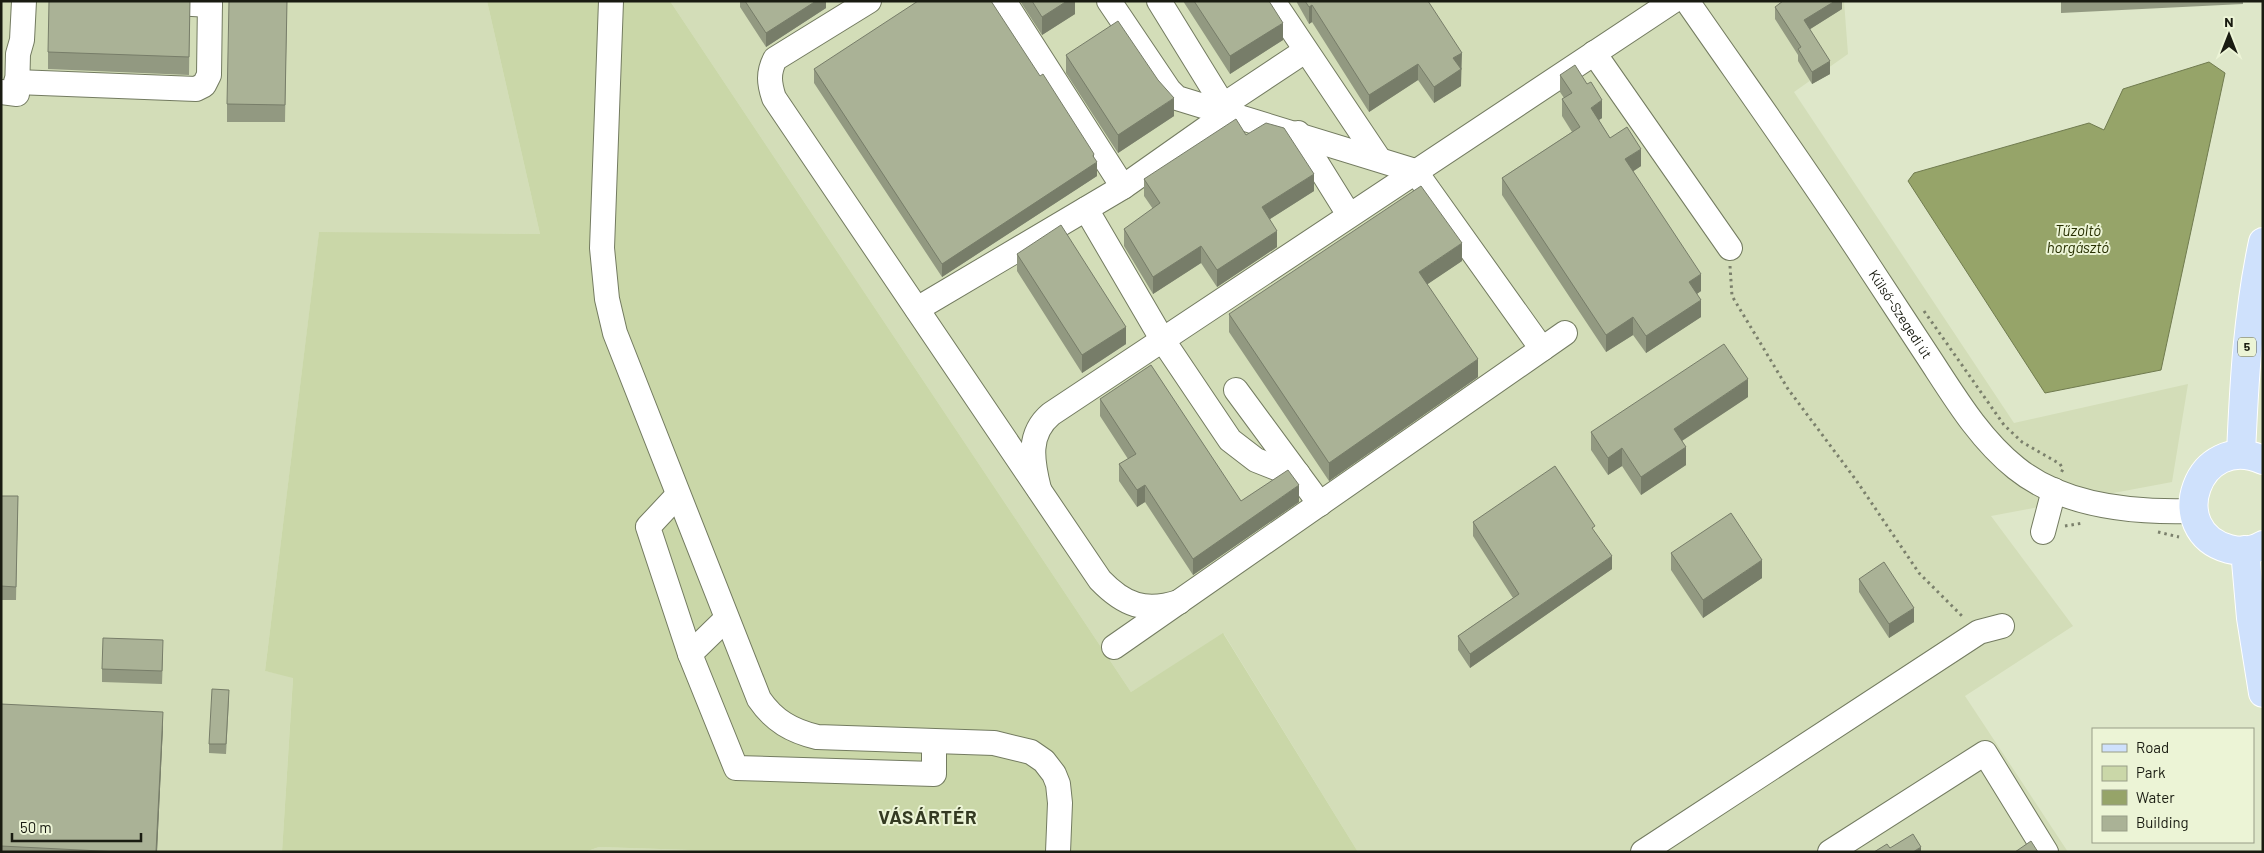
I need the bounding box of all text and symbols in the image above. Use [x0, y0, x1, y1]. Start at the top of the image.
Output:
north arrow [2204, 10, 2254, 60]
text: N [2224, 13, 2234, 30]
water label: Tűzoltó horgásztó [2047, 221, 2109, 256]
street label: Külső-Szegedi út [1866, 266, 1936, 362]
road number: 5 [2238, 338, 2256, 357]
legend [2092, 728, 2254, 843]
text: Road [2136, 738, 2169, 756]
text: Park [2136, 763, 2166, 781]
text: Water [2136, 788, 2175, 806]
district label: VÁSÁRTÉR [878, 805, 978, 828]
scale bar [12, 810, 141, 842]
text: Building [2136, 813, 2189, 831]
text: 50 m [20, 818, 52, 836]

